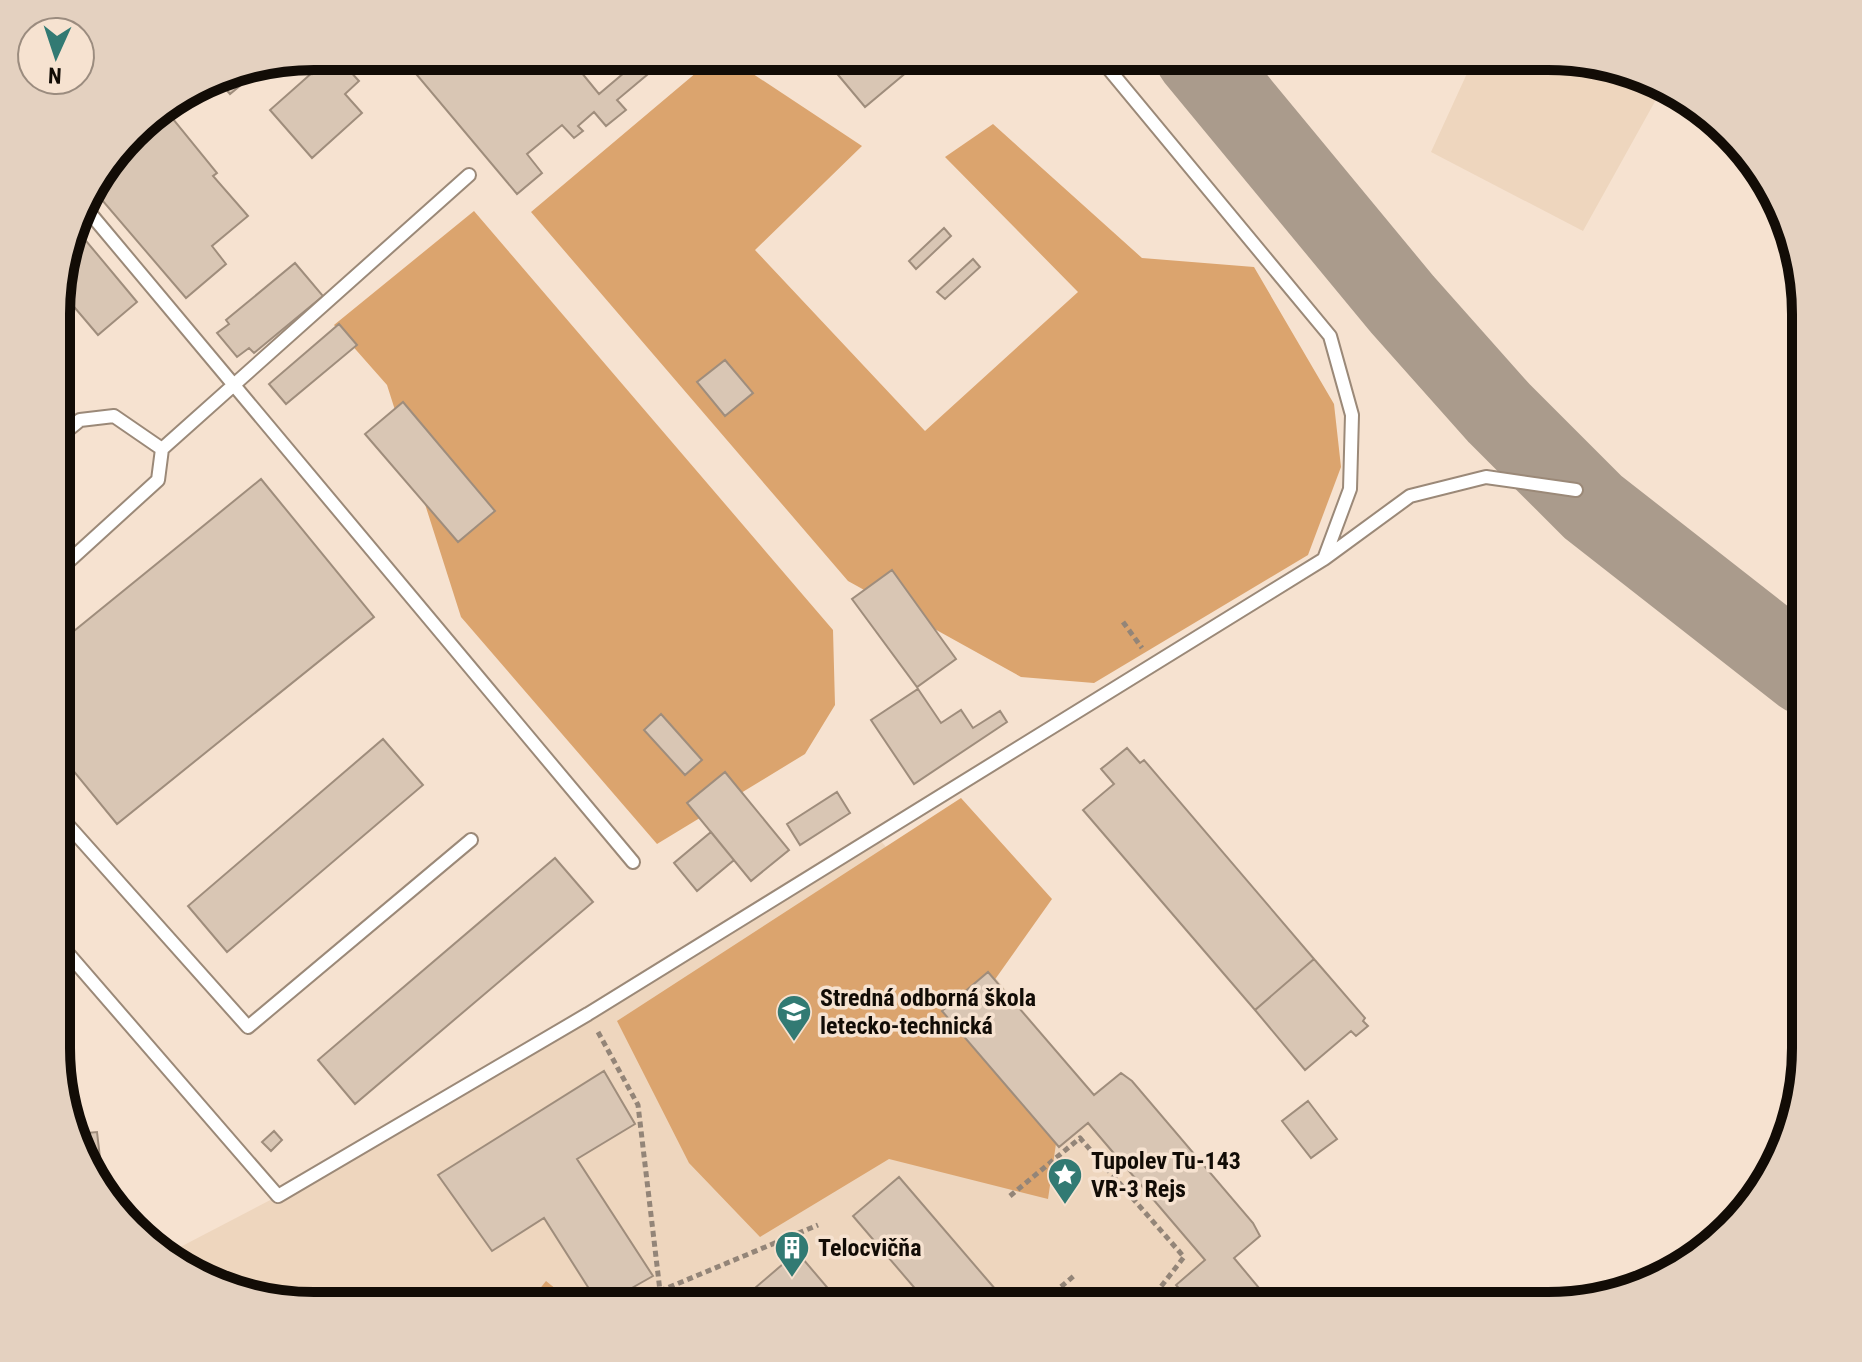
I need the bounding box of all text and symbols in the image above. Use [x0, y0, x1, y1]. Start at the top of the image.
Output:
north arrow [16, 16, 96, 96]
text: N [48, 63, 62, 88]
place label: Stredná odborná škola letecko-technická [820, 984, 1036, 1040]
school or university icon: Stredná odborná škola letecko-technická [775, 993, 813, 1043]
place label: Tupolev Tu-143 VR-3 Rejs [1091, 1147, 1241, 1203]
place icon: Tupolev Tu-143 VR-3 Rejs [1046, 1156, 1084, 1206]
building icon: Telocvičňa [773, 1229, 811, 1279]
place label: Telocvičňa [818, 1234, 921, 1262]

